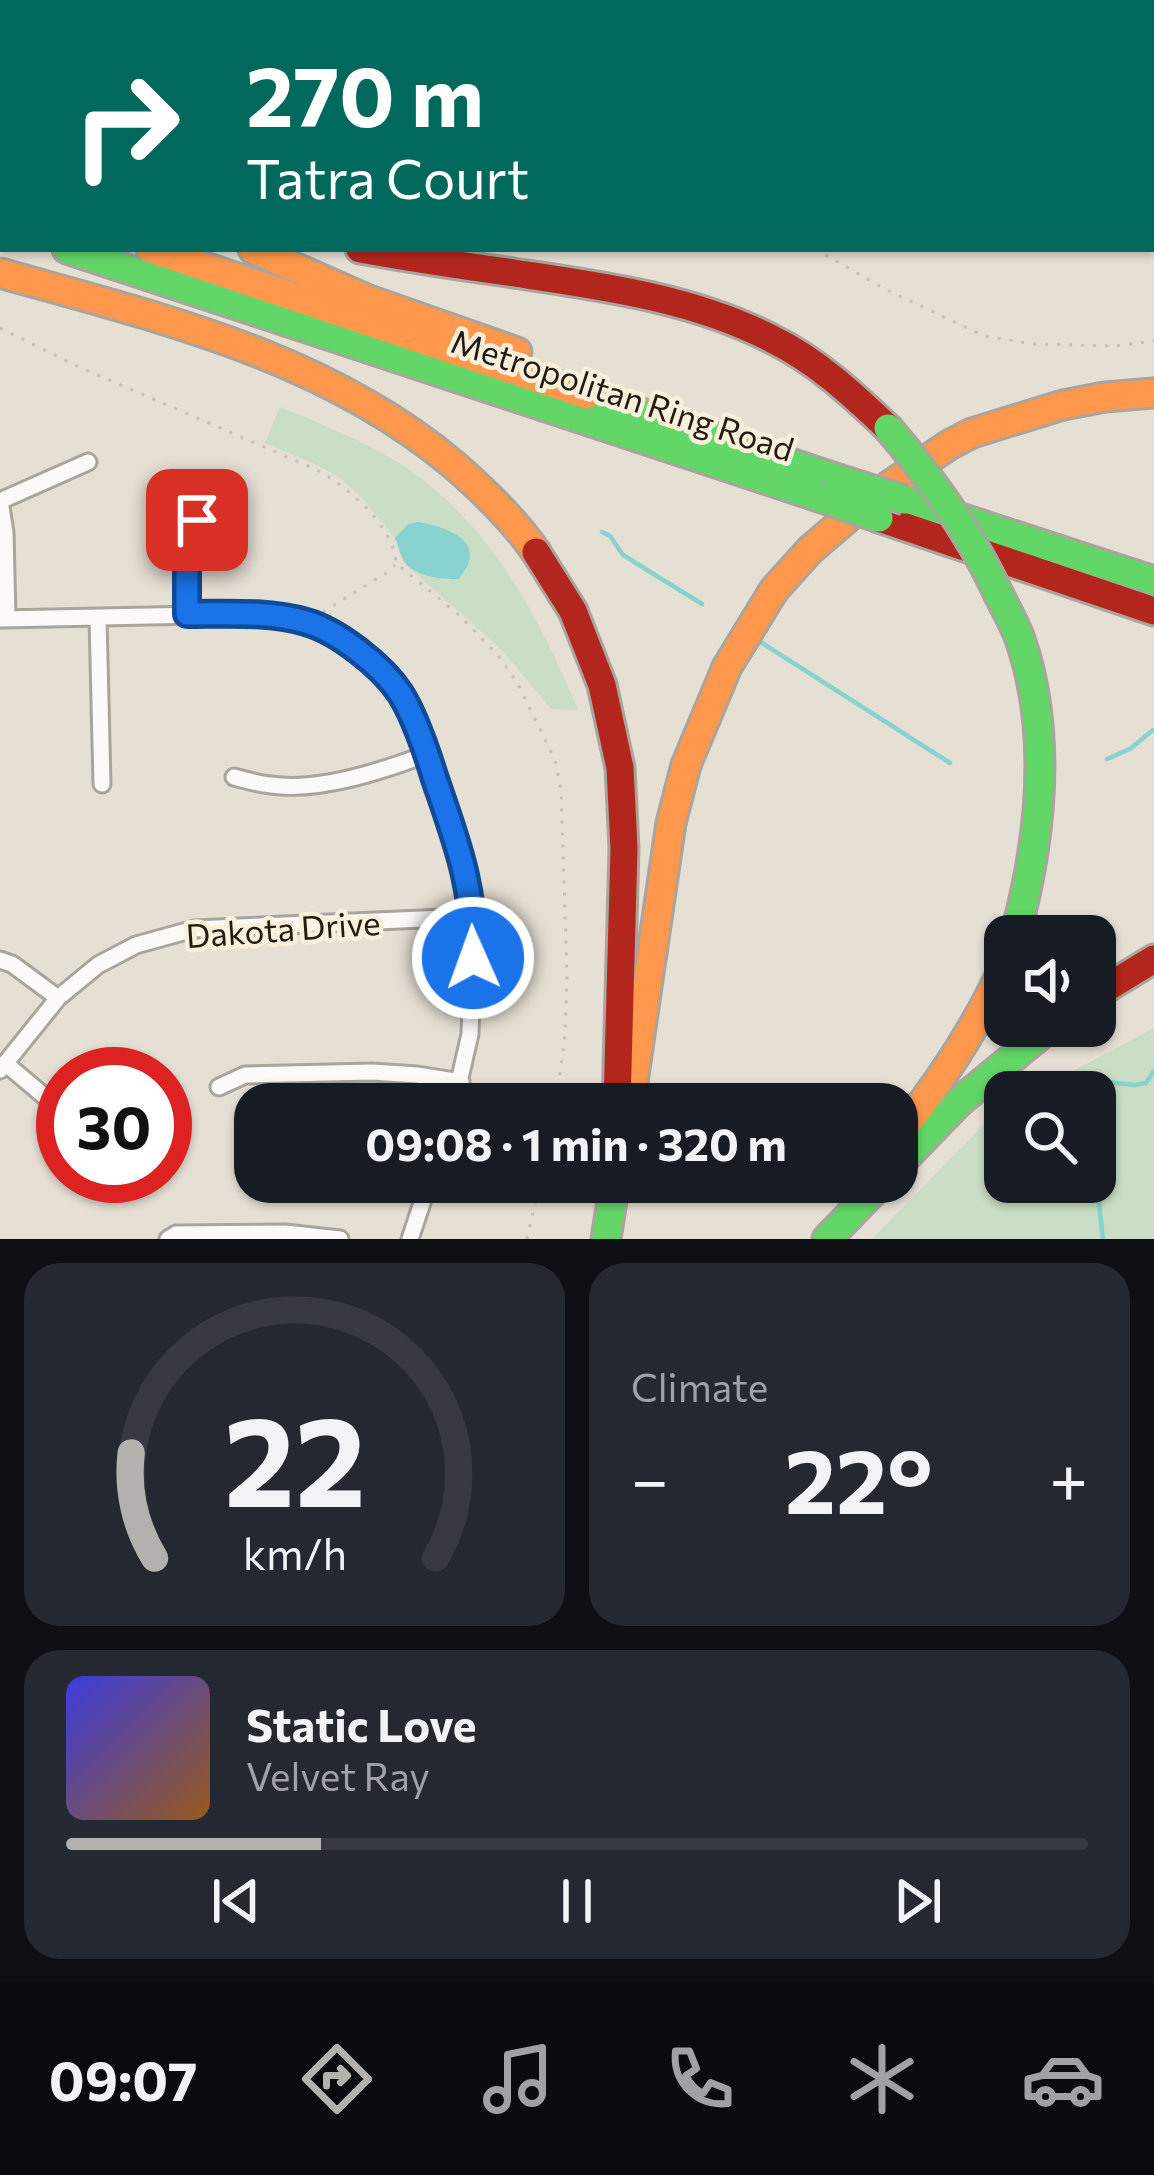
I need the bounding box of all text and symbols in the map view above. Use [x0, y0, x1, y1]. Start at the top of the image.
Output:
text: 270 m [246, 42, 484, 144]
icon: right [48, 48, 204, 204]
text: Tatra Court [246, 144, 529, 210]
street label: Metropolitan Ring Road [447, 319, 799, 469]
pin [146, 469, 248, 571]
icon: arrive [164, 487, 230, 553]
position arrow [410, 895, 536, 1021]
street label: Dakota Drive [184, 901, 382, 955]
map controls [984, 915, 1116, 1203]
button: sound [984, 915, 1116, 1047]
speed limit sign: 30 [36, 1047, 192, 1203]
button: search [984, 1071, 1116, 1203]
text: 09:08 · 1 min · 320 m [365, 1115, 787, 1170]
text: Climate [631, 1362, 768, 1410]
text: 22 [223, 1380, 366, 1533]
text: 22° [785, 1422, 933, 1533]
text: − [631, 1437, 669, 1518]
text: + [1049, 1437, 1088, 1518]
text: km/h [242, 1525, 347, 1578]
text: Static Love [246, 1696, 476, 1751]
text: Velvet Ray [246, 1751, 430, 1799]
icon: previous [203, 1868, 269, 1934]
icon: pause [544, 1868, 610, 1934]
icon: next [885, 1868, 951, 1934]
icon: directions [295, 2037, 379, 2121]
icon: music [476, 2037, 560, 2121]
icon: phone [658, 2037, 742, 2121]
icon: climate [840, 2037, 924, 2121]
icon: car [1021, 2037, 1105, 2121]
text: 09:07 [49, 2046, 197, 2112]

